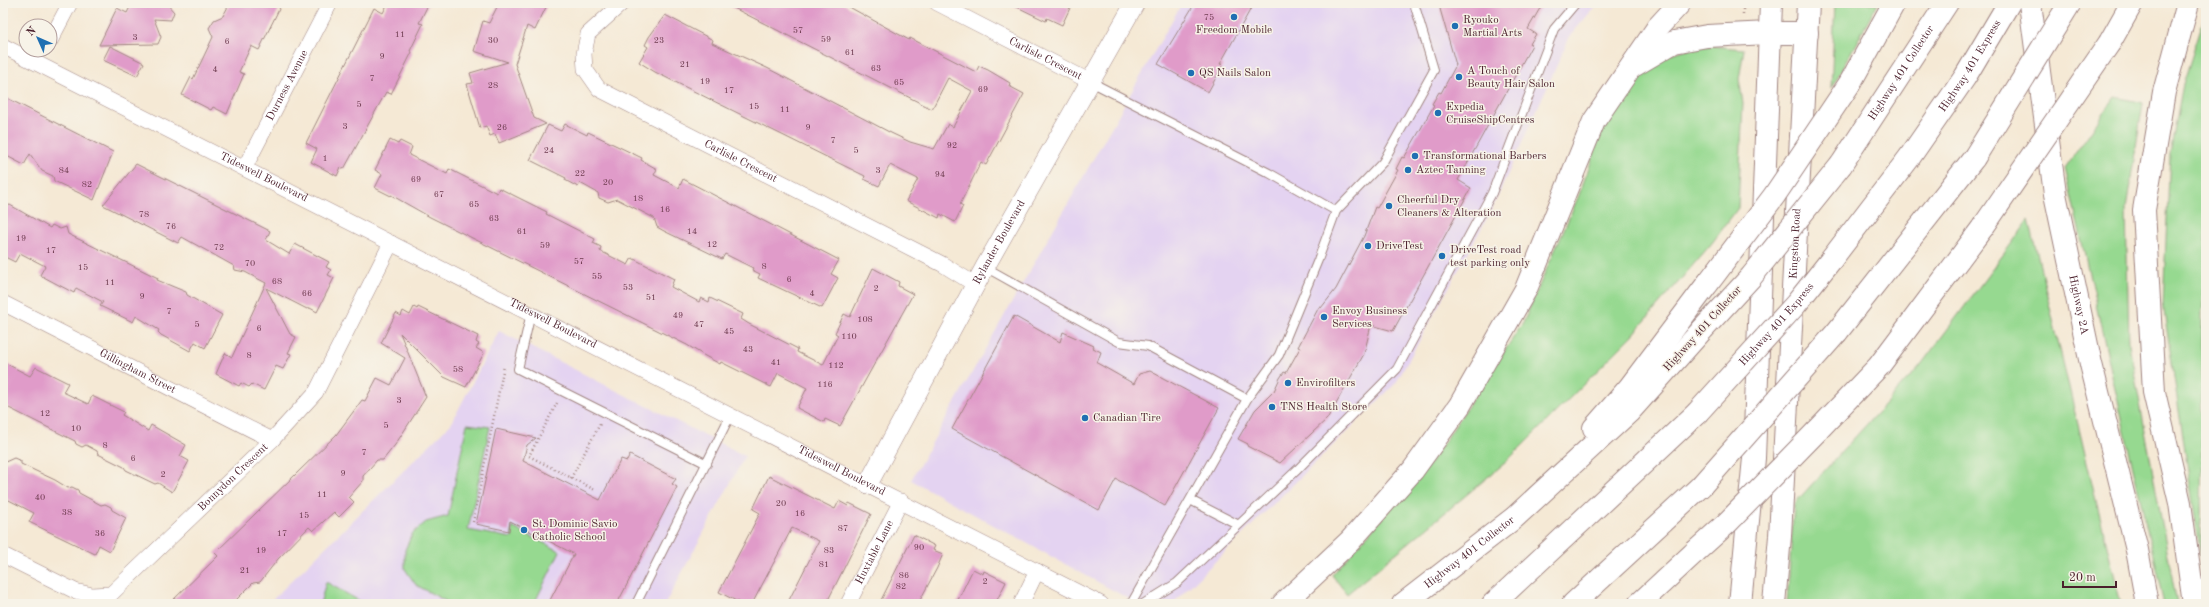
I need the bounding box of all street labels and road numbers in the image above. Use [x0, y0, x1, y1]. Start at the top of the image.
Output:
street label: Highway 401 Express [1937, 18, 2003, 114]
street label: Highway 401 Collector [1866, 23, 1936, 122]
street label: Carlisle Crescent [1007, 35, 1084, 82]
street label: Durness Avenue [265, 48, 310, 122]
street label: Carlisle Crescent [702, 138, 779, 185]
street label: Tideswell Boulevard [218, 151, 310, 204]
street label: Rylander Boulevard [971, 198, 1027, 286]
street label: Kingston Road [1788, 208, 1803, 279]
street label: Highway 2A [2067, 274, 2090, 336]
street label: Highway 401 Express [1737, 281, 1816, 368]
street label: Highway 401 Collector [1662, 284, 1744, 374]
street label: Tideswell Boulevard [507, 297, 599, 351]
street label: Gillingham Street [98, 348, 178, 396]
street label: Bonnydon Crescent [196, 441, 270, 513]
street label: Tideswell Boulevard [796, 444, 887, 498]
street label: Highway 401 Collector [1422, 514, 1517, 591]
street label: Huxtable Lane [854, 519, 895, 586]

